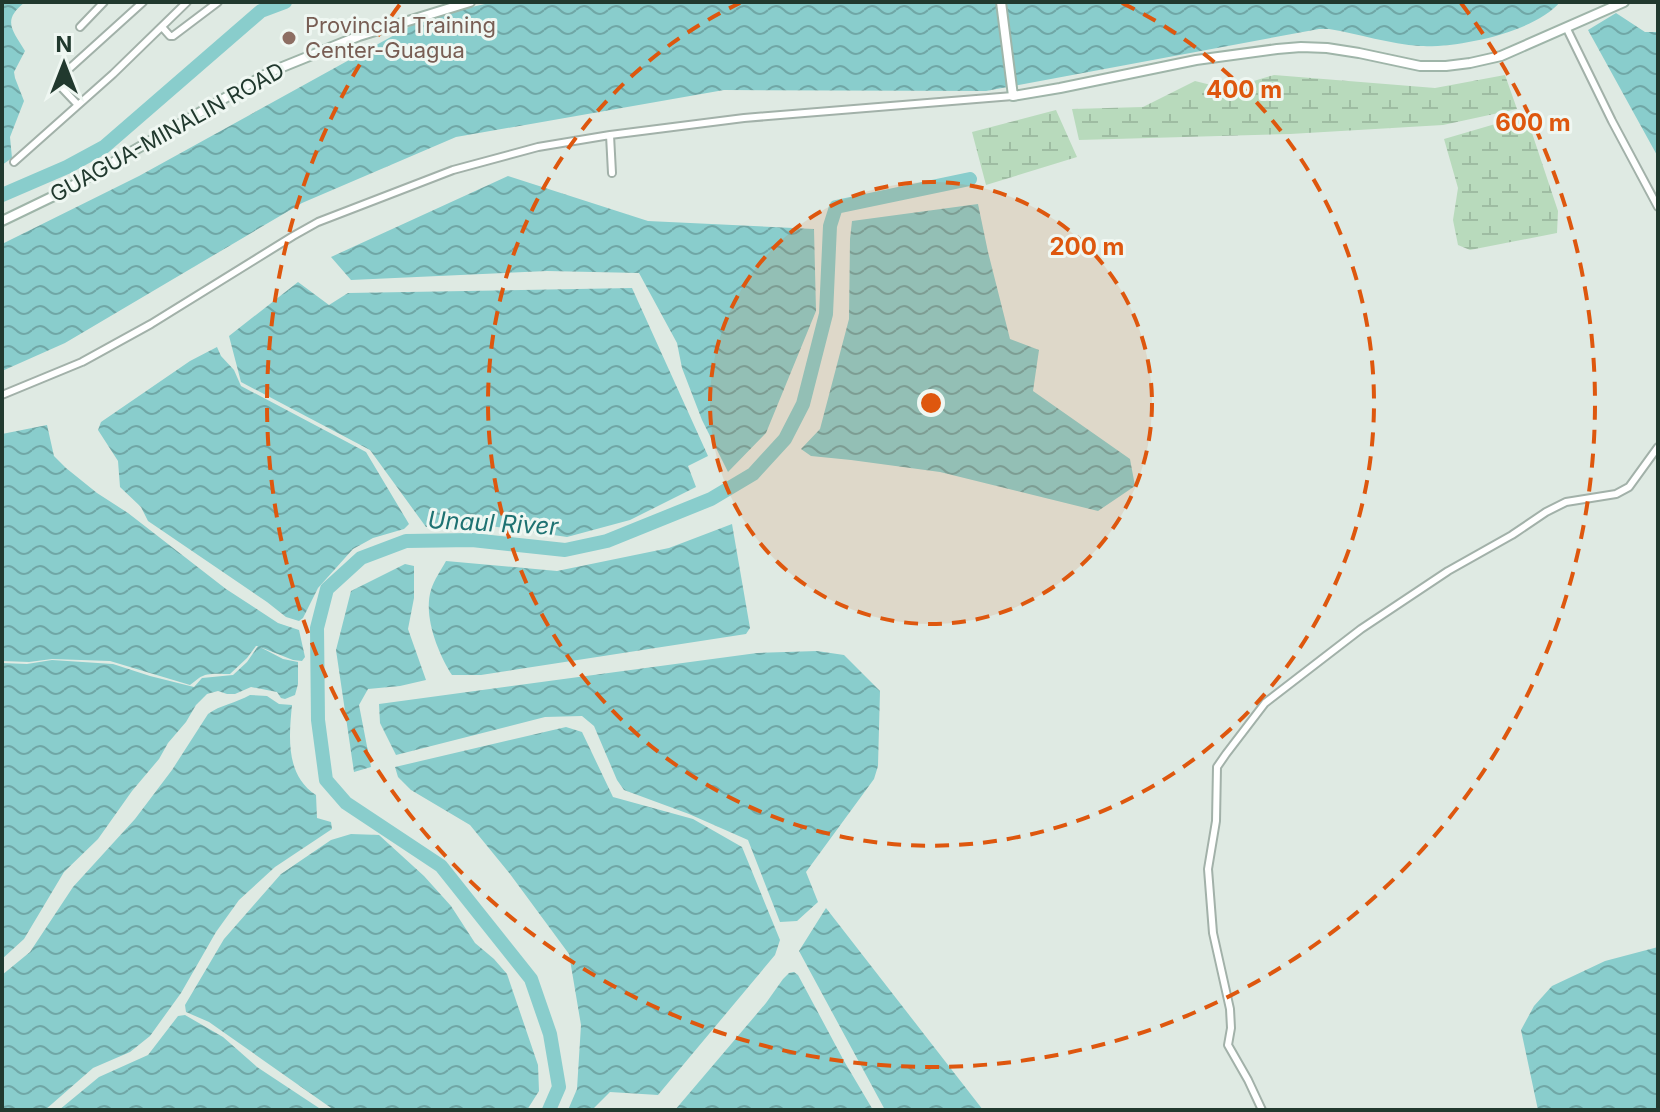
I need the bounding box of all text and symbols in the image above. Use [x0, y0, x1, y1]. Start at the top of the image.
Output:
place label: Provincial Training Center-Guagua [305, 12, 496, 63]
north arrow [24, 24, 104, 104]
marker: Provincial Training Center-Guagua [280, 29, 298, 47]
text: N [56, 31, 72, 57]
street label: GUAGUA-MINALIN ROAD [45, 57, 289, 207]
text: 400 m [1206, 75, 1282, 104]
text: 600 m [1495, 108, 1571, 137]
text: 200 m [1049, 232, 1125, 261]
centre of rings [917, 389, 945, 417]
water label: Unaul River [427, 505, 560, 541]

